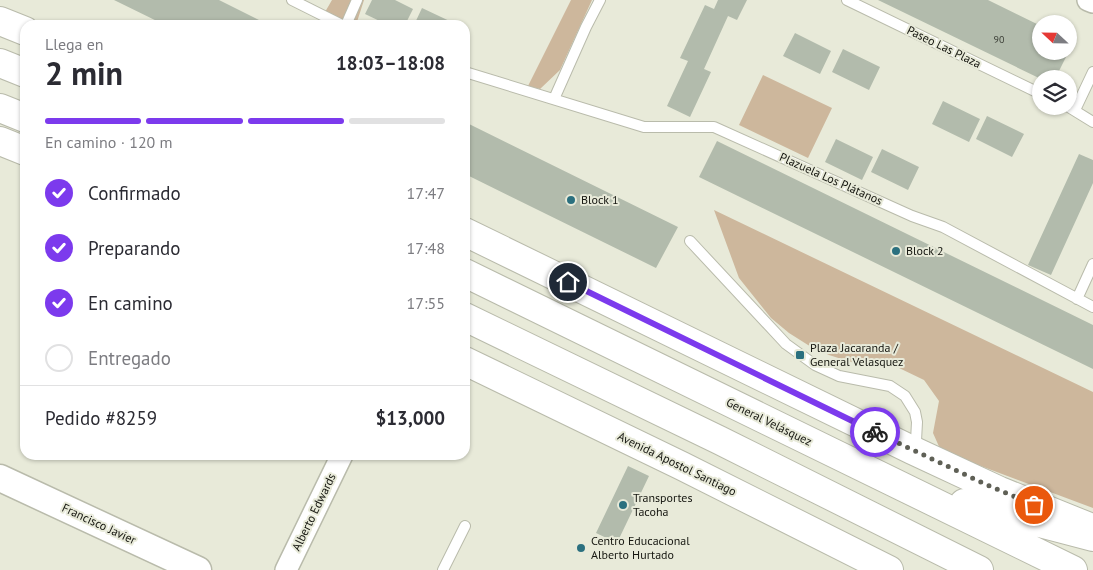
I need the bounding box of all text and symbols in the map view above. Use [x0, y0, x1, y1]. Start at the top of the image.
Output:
north arrow [1032, 15, 1078, 60]
map controls [1032, 15, 1077, 115]
street label: Paseo Las Plaza [905, 22, 984, 71]
house number: 90 [994, 33, 1005, 46]
text: Llega en [45, 34, 104, 54]
text: 18:03–18:08 [336, 51, 445, 75]
text: 2 min [45, 52, 123, 94]
button: layers [1032, 70, 1077, 115]
text: En camino · 120 m [45, 132, 173, 152]
street label: Plazuela Los Plátanos [777, 149, 885, 208]
icon: check [45, 179, 73, 207]
text: Confirmado [88, 181, 181, 205]
text: 17:47 [407, 183, 445, 203]
place label: Block 1 [581, 192, 619, 207]
marker: Block 1 [565, 194, 577, 206]
icon: check [45, 234, 73, 262]
text: Preparando [88, 236, 180, 260]
text: 17:48 [407, 238, 445, 258]
place label: Block 2 [906, 243, 944, 258]
marker: Block 2 [890, 245, 902, 257]
pin [547, 261, 589, 303]
icon: home [554, 268, 582, 296]
icon: check [45, 289, 73, 317]
text: En camino [88, 291, 173, 315]
text: 17:55 [407, 293, 445, 313]
place label: Plaza Jacaranda / General Velasquez [810, 340, 903, 369]
text: Entregado [88, 346, 171, 370]
marker: Plaza Jacaranda / General Velasquez [794, 349, 806, 361]
street label: General Velásquez [724, 394, 815, 449]
text: Pedido #8259 [45, 406, 157, 430]
text: $13,000 [376, 406, 445, 430]
courier [850, 407, 900, 457]
icon: bike [861, 418, 889, 446]
street label: Avenida Apostol Santiago [615, 428, 739, 499]
street label: Alberto Edwards [288, 471, 339, 553]
pin [1013, 484, 1055, 526]
place label: Transportes Tacoha [633, 490, 693, 519]
icon: bag [1020, 491, 1048, 519]
marker: Transportes Tacoha [617, 499, 629, 511]
street label: Francisco Javier [60, 500, 139, 547]
place label: Centro Educacional Alberto Hurtado [591, 533, 690, 562]
marker: Centro Educacional Alberto Hurtado [575, 542, 587, 554]

